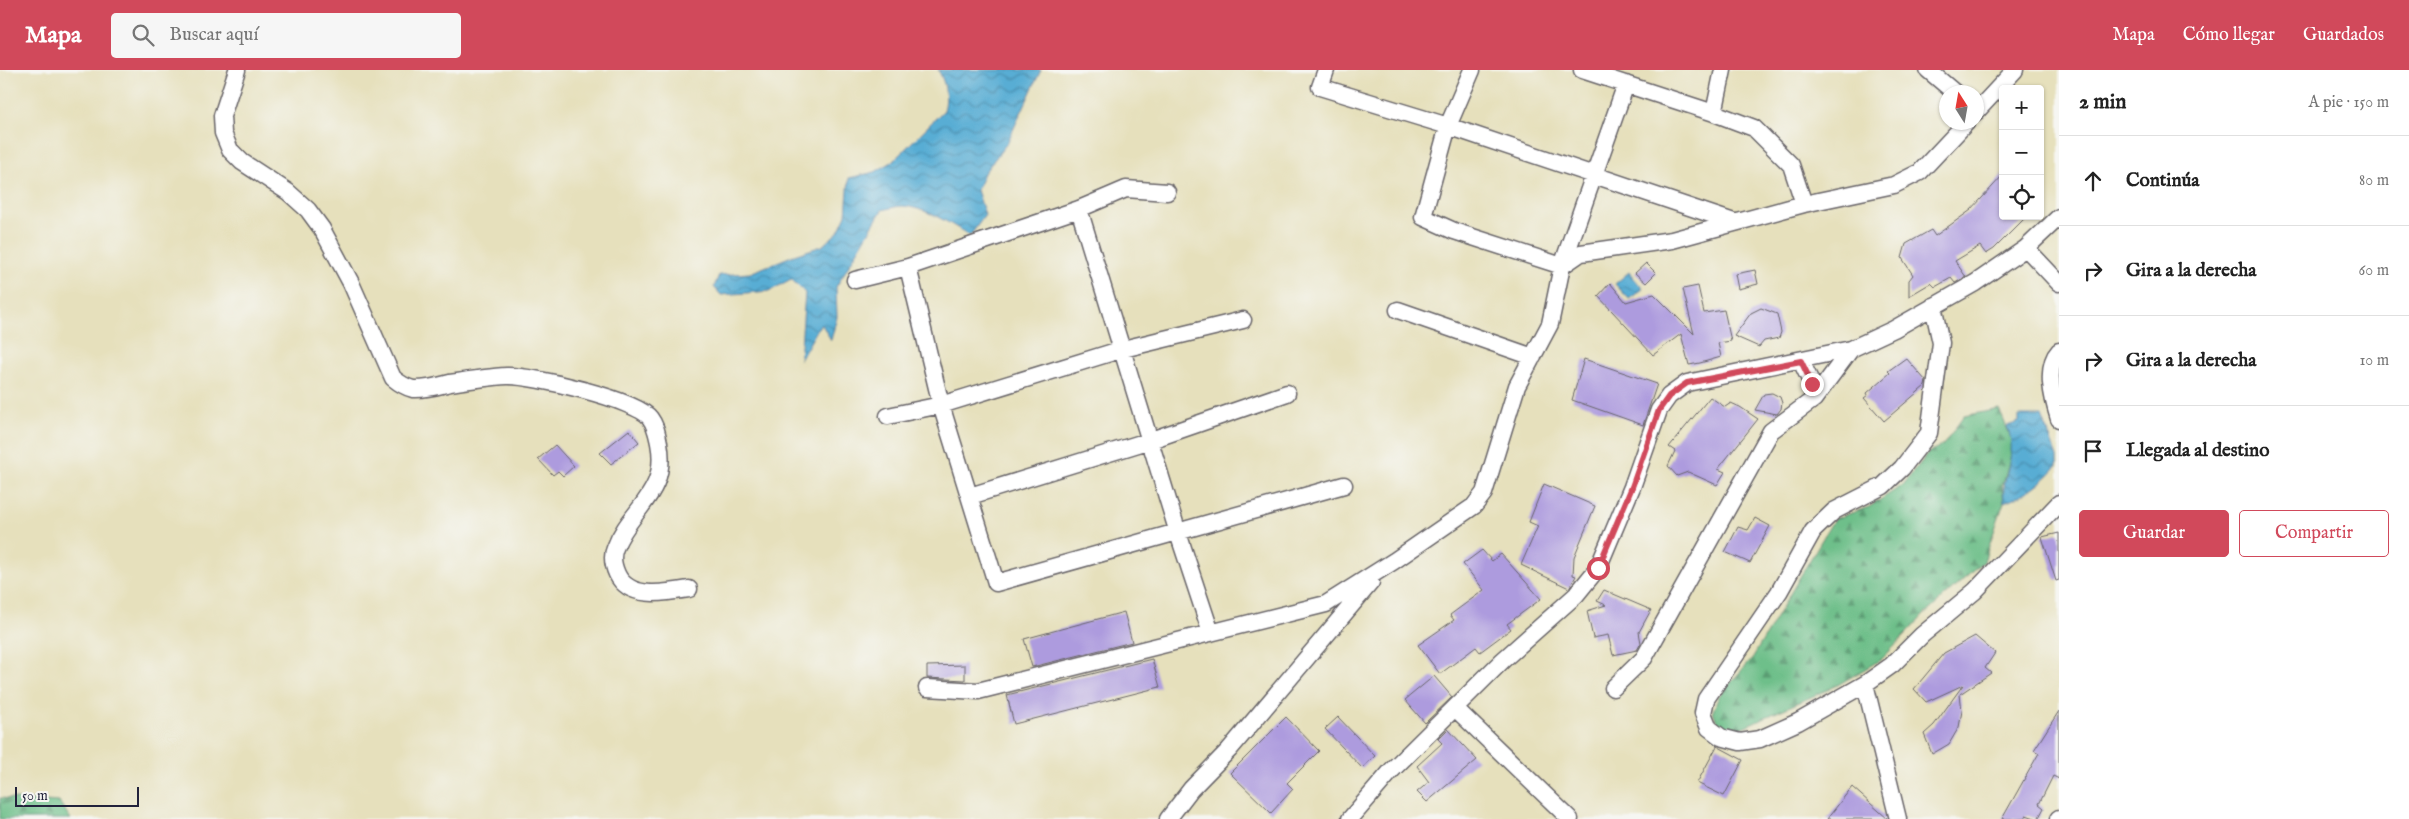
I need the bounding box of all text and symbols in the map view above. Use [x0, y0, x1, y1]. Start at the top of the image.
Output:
search box [111, 13, 461, 58]
text: Mapa [25, 20, 81, 51]
icon: search [129, 21, 157, 49]
text: Buscar aquí [169, 23, 258, 47]
text: Mapa [2112, 24, 2155, 47]
text: Cómo llegar [2183, 24, 2275, 47]
text: Guardados [2303, 24, 2384, 47]
north arrow [1939, 85, 1984, 130]
map controls [1999, 85, 2044, 220]
button: + [1999, 85, 2044, 130]
text: 2 min [2079, 89, 2126, 116]
text: A pie · 150 m [2309, 93, 2389, 113]
button: − [1999, 130, 2044, 175]
icon: ahead [2079, 167, 2107, 195]
text: Continúa [2126, 169, 2200, 193]
text: 80 m [2359, 171, 2389, 191]
button: locate [1999, 175, 2044, 220]
icon: right [2079, 257, 2107, 285]
text: Gira a la derecha [2126, 259, 2256, 283]
text: 60 m [2359, 261, 2389, 281]
icon: right [2079, 347, 2107, 375]
text: Gira a la derecha [2126, 349, 2256, 373]
text: 10 m [2359, 351, 2389, 371]
route end [1801, 373, 1824, 396]
icon: arrive [2079, 437, 2107, 465]
text: Llegada al destino [2126, 439, 2269, 463]
button: Guardar [2079, 510, 2229, 557]
button: Compartir [2239, 510, 2389, 557]
route start [1587, 557, 1610, 580]
scale bar [15, 784, 139, 807]
text: 50 m [22, 787, 48, 805]

